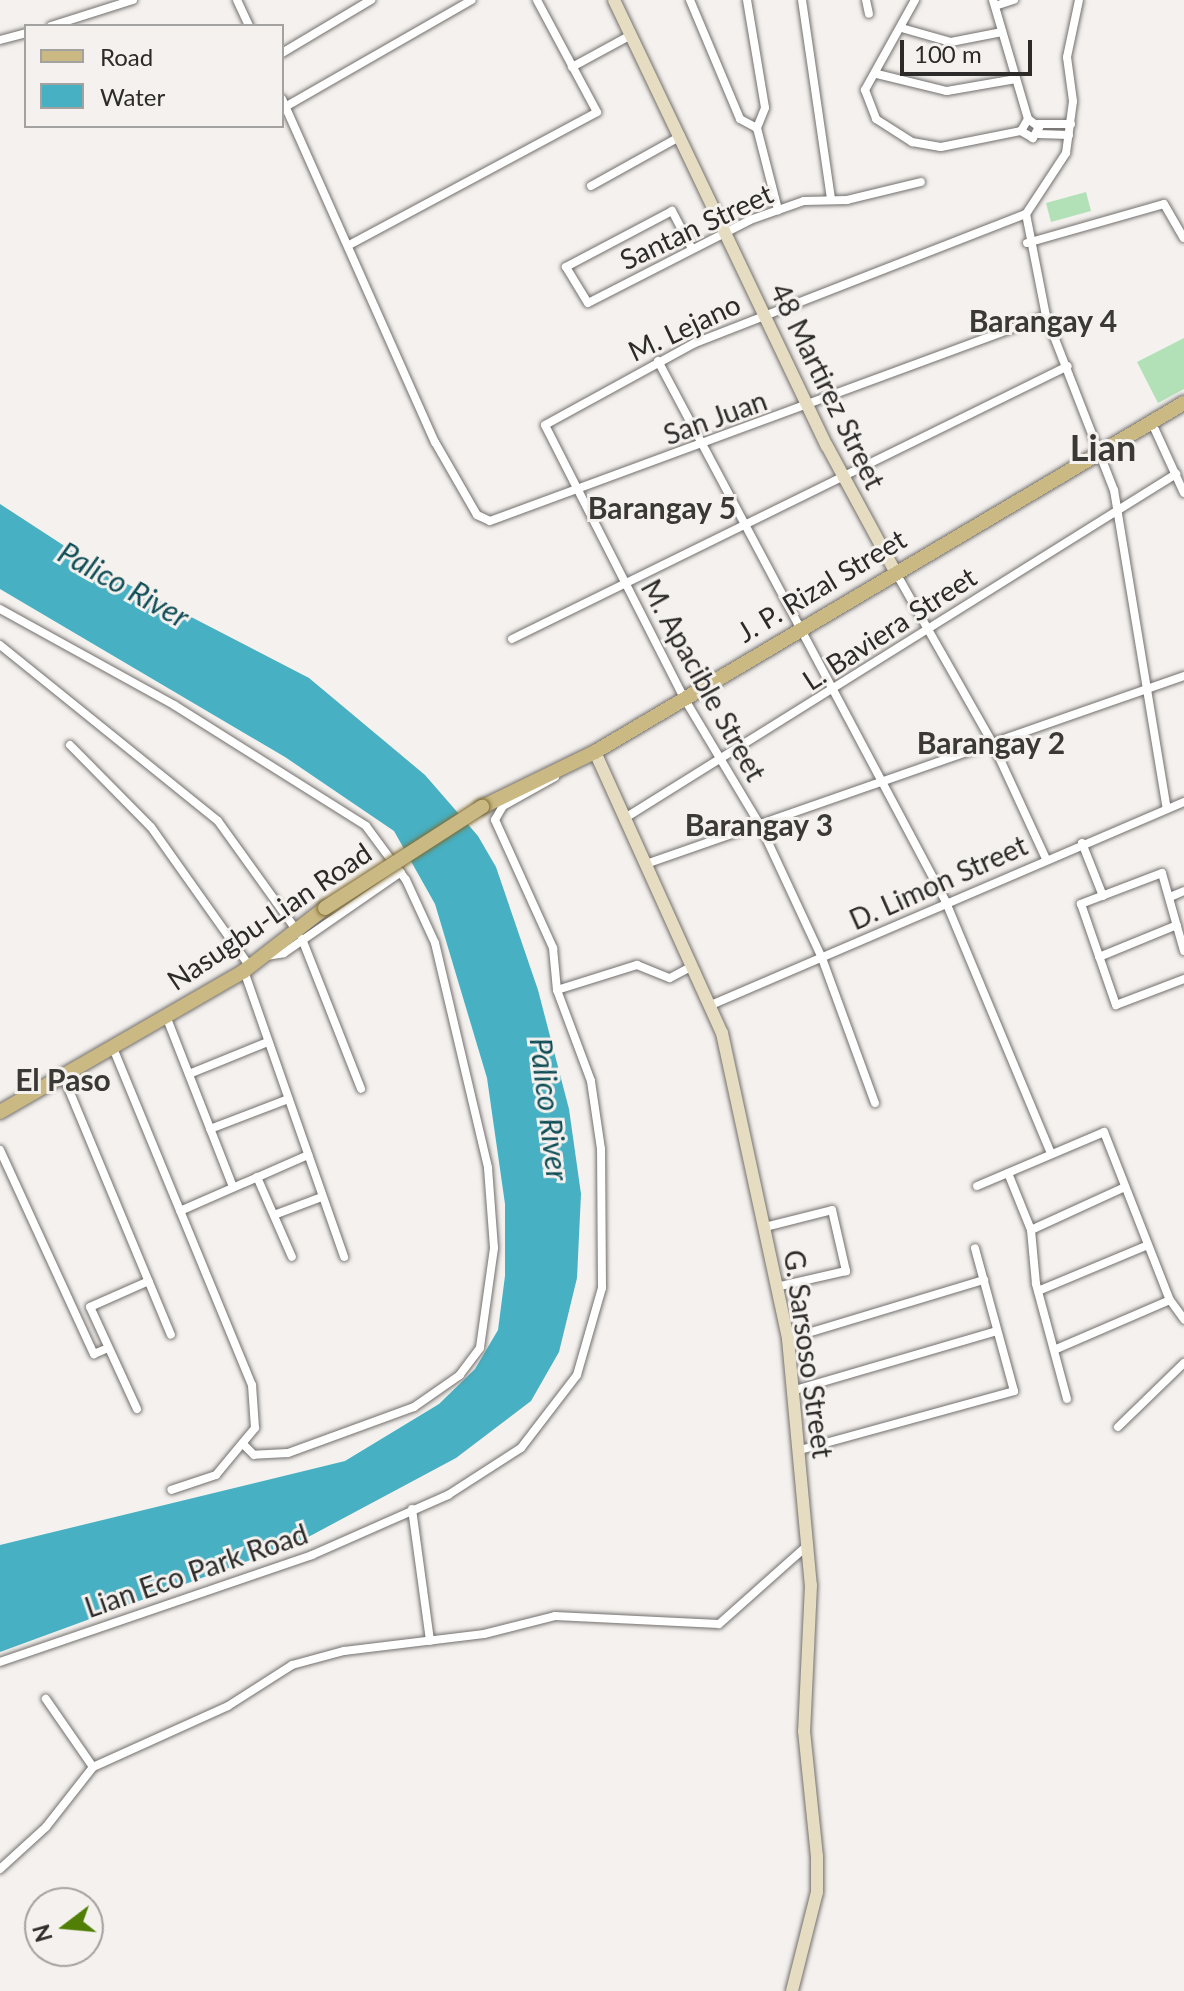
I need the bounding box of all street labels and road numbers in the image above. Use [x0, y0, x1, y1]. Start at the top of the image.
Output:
street label: Santan Street [614, 176, 778, 276]
street label: 48 Martirez Street [764, 278, 892, 494]
street label: M. Lejano [622, 286, 746, 368]
street label: San Juan [658, 383, 772, 451]
street label: J. P. Rizal Street [730, 521, 912, 649]
street label: L. Baviera Street [796, 559, 982, 697]
street label: M. Apacible Street [634, 573, 774, 787]
street label: D. Limon Street [844, 828, 1032, 936]
street label: Nasugbu-Lian Road [161, 835, 377, 997]
street label: G. Sarsoso Street [778, 1248, 840, 1460]
street label: Lian Eco Park Road [80, 1516, 312, 1624]

